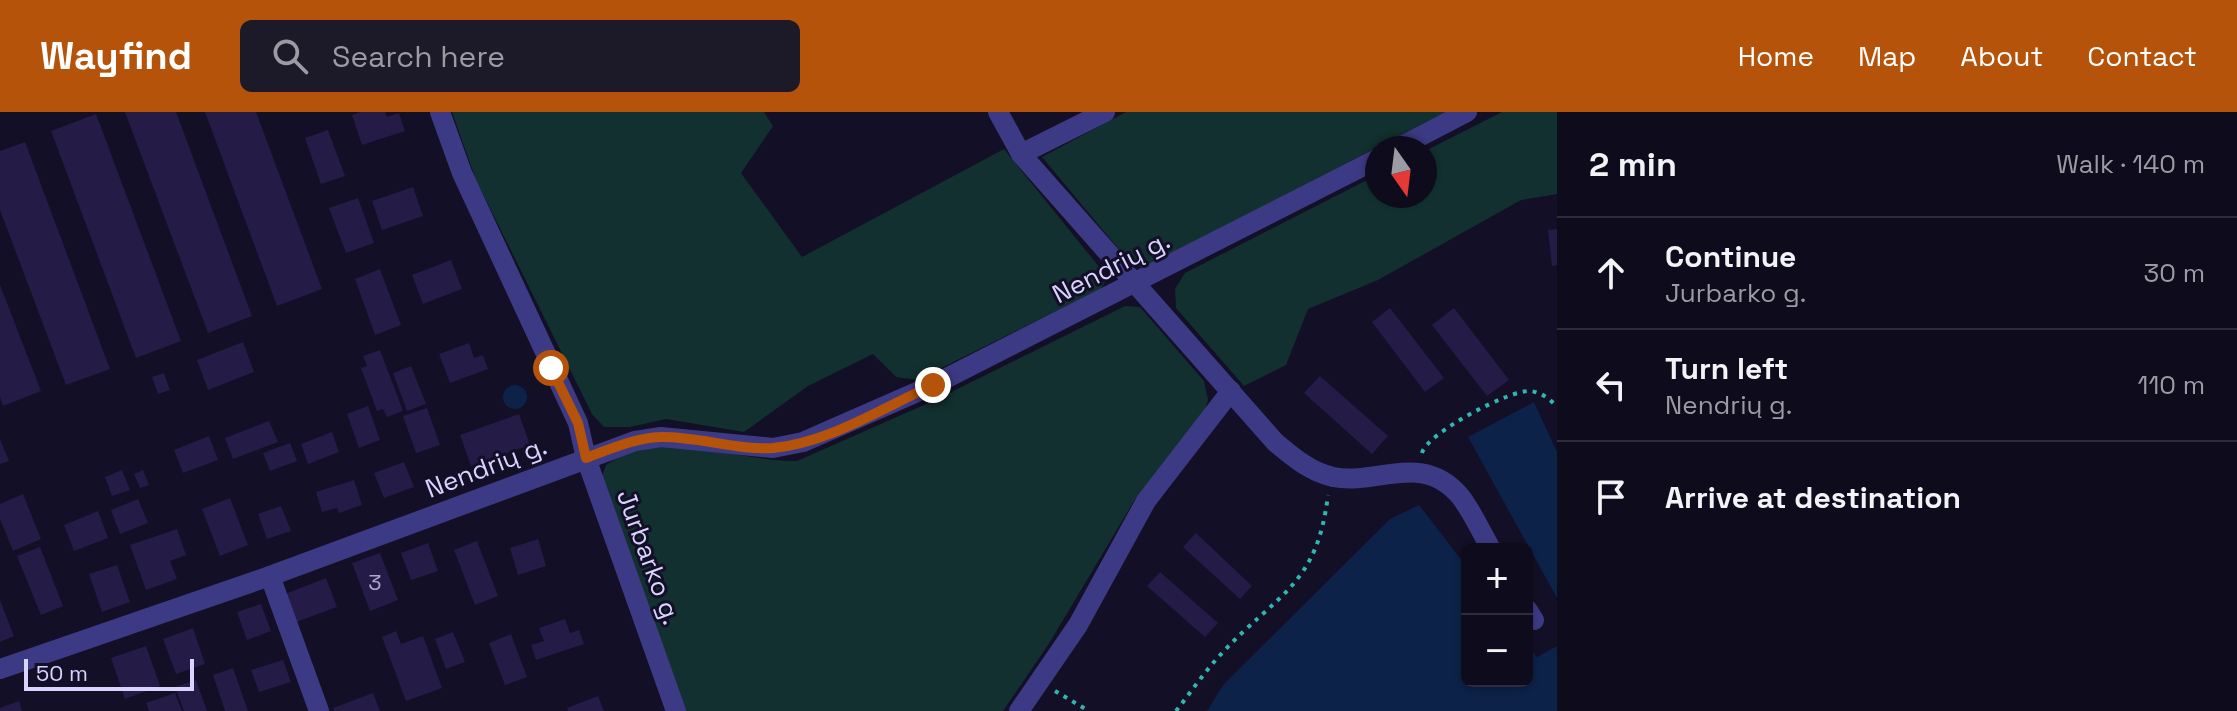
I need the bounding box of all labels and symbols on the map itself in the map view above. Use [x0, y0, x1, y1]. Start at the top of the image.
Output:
north arrow [1365, 136, 1437, 208]
street label: Nendrių g. [1047, 223, 1175, 311]
route start [533, 350, 569, 386]
route end [915, 367, 951, 403]
street label: Nendrių g. [420, 428, 552, 506]
street label: Jurbarko g. [609, 485, 689, 629]
house number: 3 [368, 568, 382, 596]
scale bar [24, 655, 194, 691]

